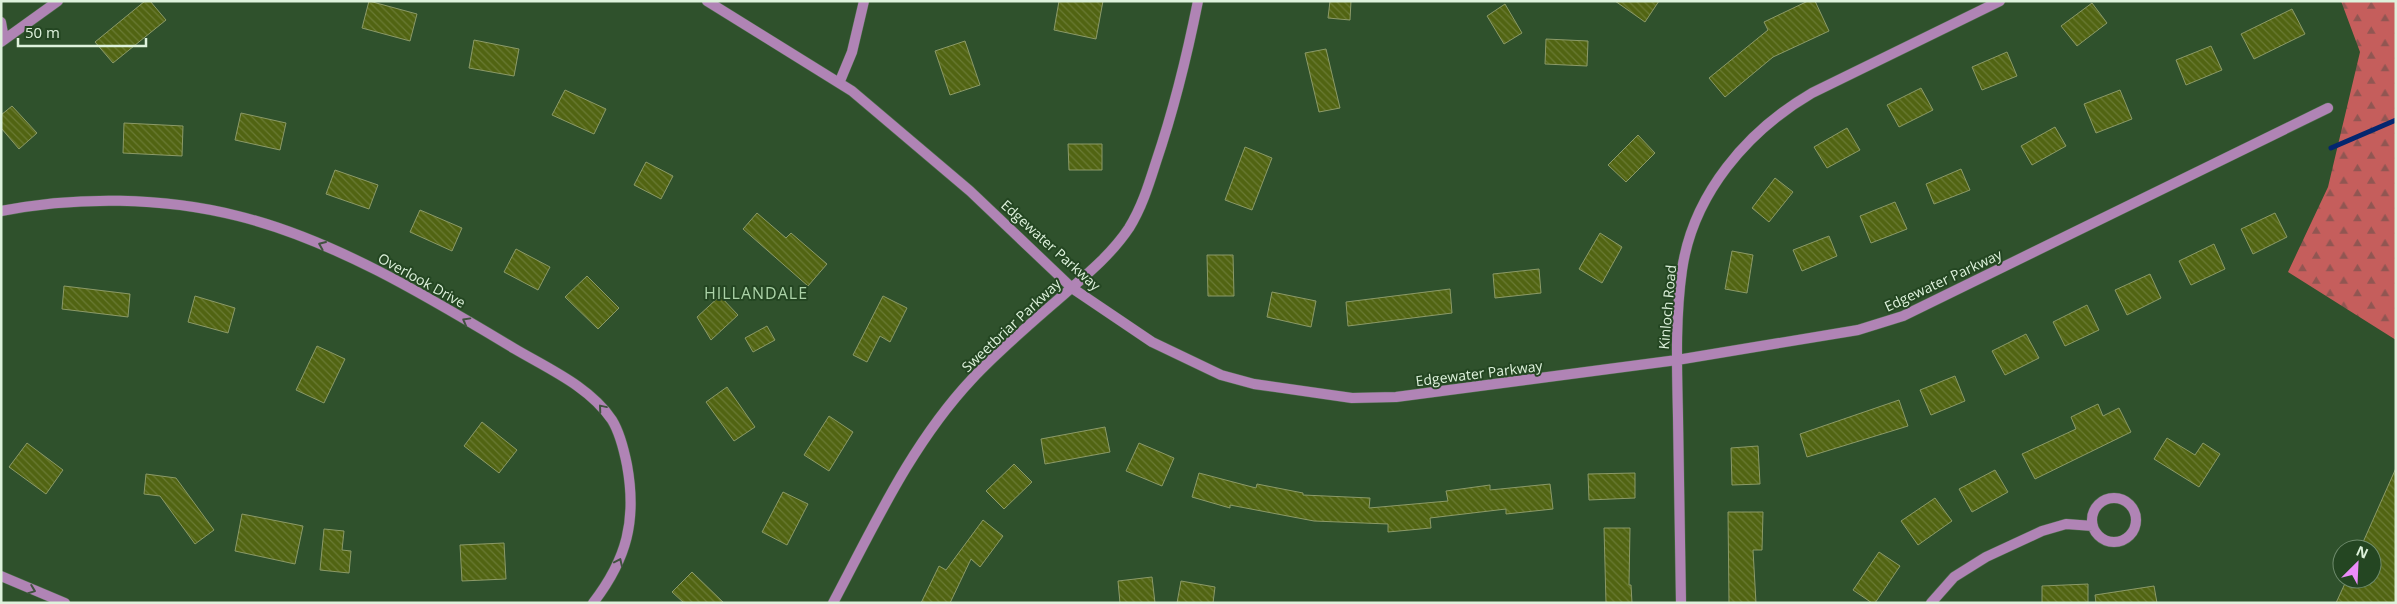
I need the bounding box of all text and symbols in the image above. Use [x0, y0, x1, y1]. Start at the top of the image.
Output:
scale bar [18, 15, 145, 47]
text: 50 m [25, 22, 60, 42]
street label: Edgewater Parkway [997, 195, 1105, 295]
one-way arrow [318, 240, 327, 251]
street label: Edgewater Parkway [1881, 244, 2006, 316]
street label: Overlook Drive [375, 248, 469, 312]
street label: Kinloch Road [1654, 264, 1680, 350]
street label: Sweetbriar Parkway [957, 273, 1065, 376]
district label: HILLANDALE [704, 282, 808, 304]
one-way arrow [462, 317, 471, 327]
street label: Edgewater Parkway [1415, 356, 1544, 390]
one-way arrow [599, 404, 608, 413]
north arrow [2332, 539, 2382, 589]
text: N [2353, 541, 2372, 563]
one-way arrow [612, 558, 623, 567]
one-way arrow [28, 585, 36, 595]

